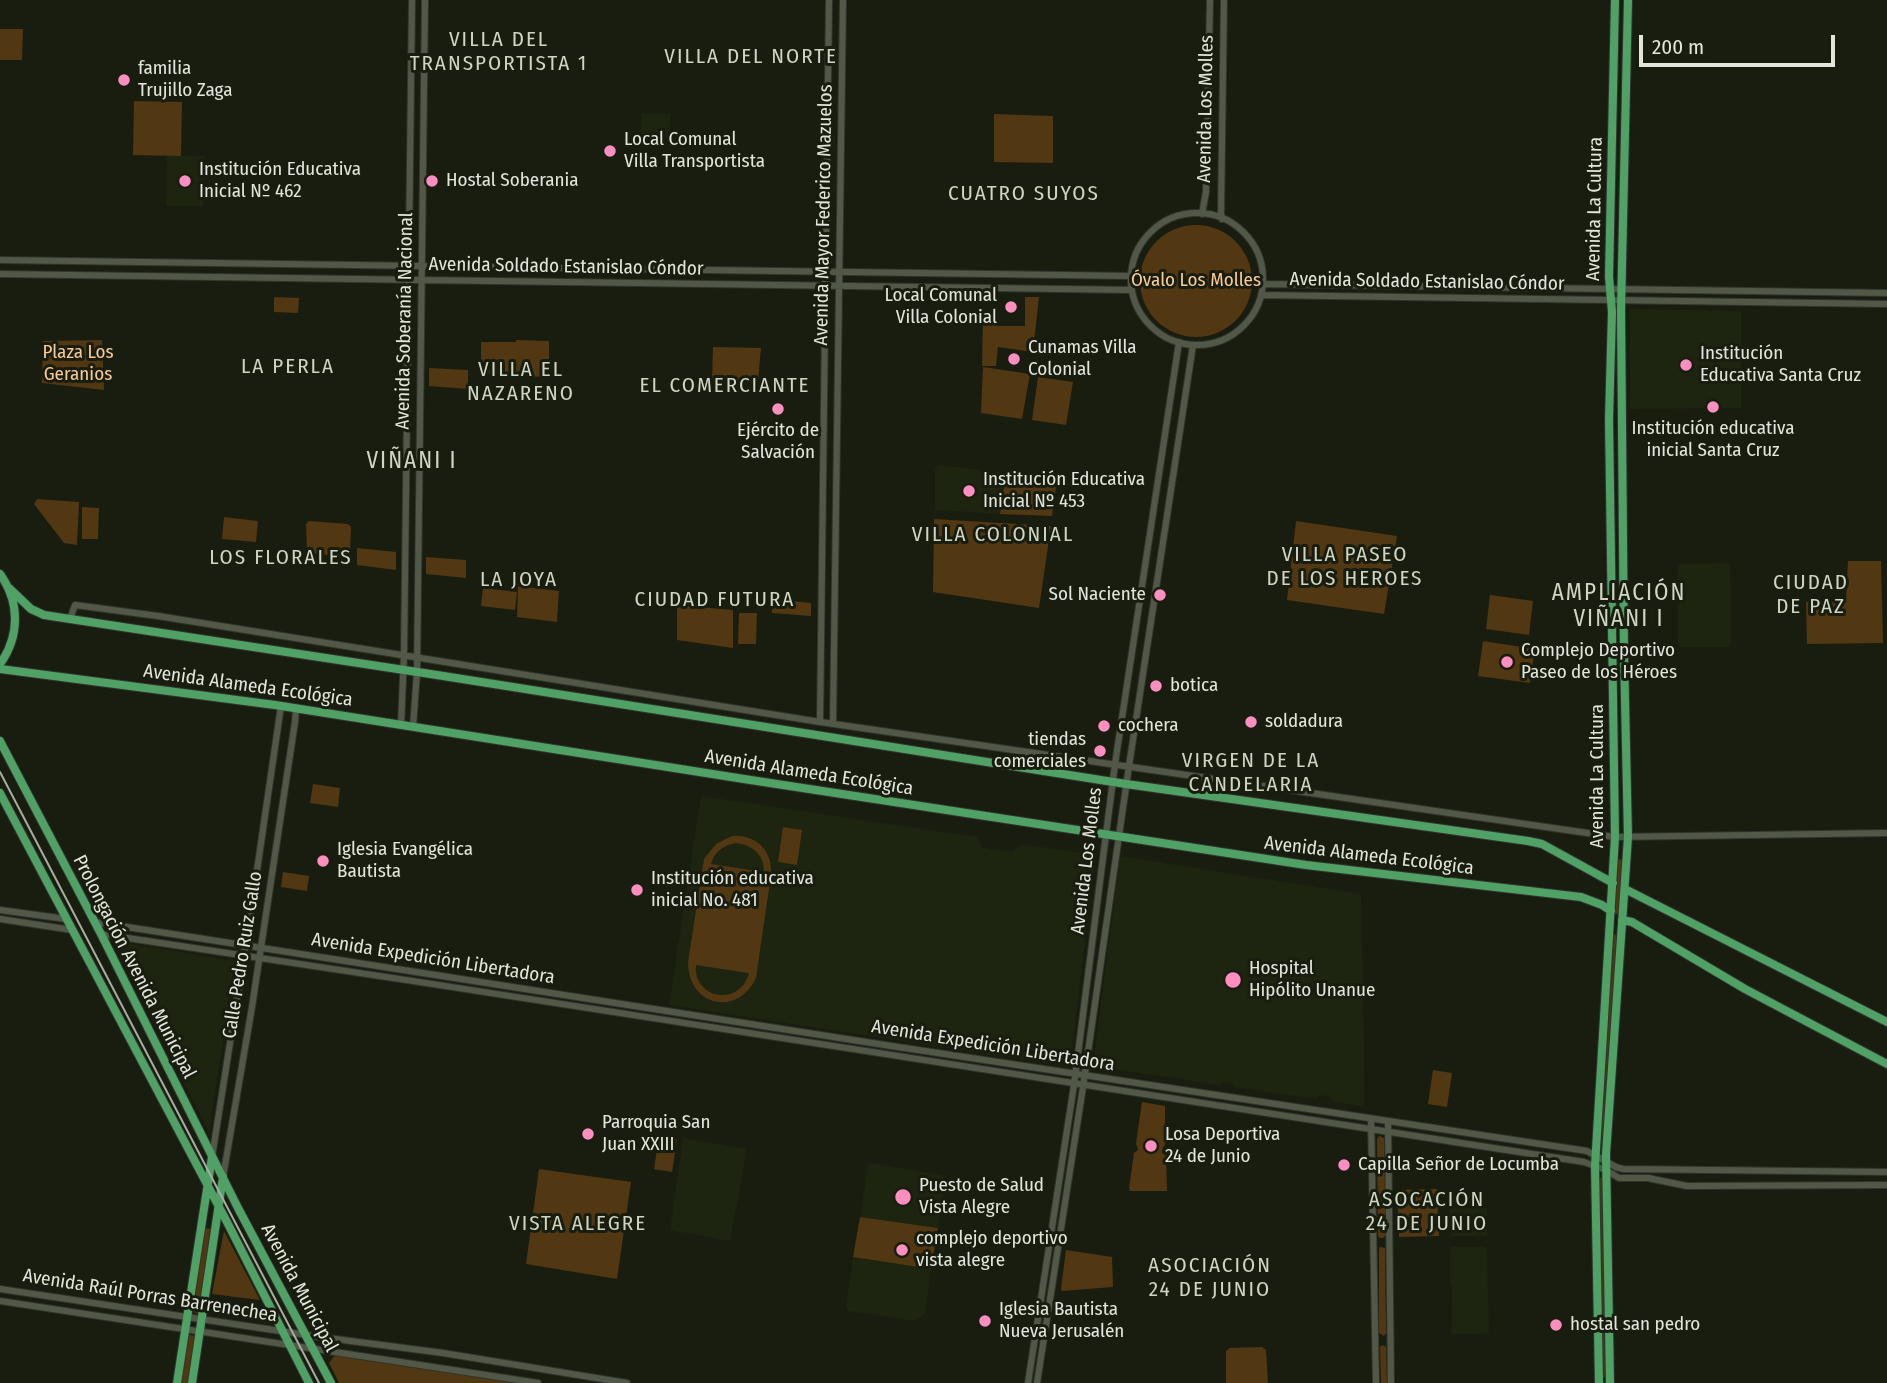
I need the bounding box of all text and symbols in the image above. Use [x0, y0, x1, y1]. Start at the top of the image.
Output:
scale bar [1642, 21, 1838, 65]
district label: VILLA DEL TRANSPORTISTA 1 [412, 27, 586, 77]
text: 200 m [1652, 34, 1704, 60]
street label: Avenida Los Molles [1193, 35, 1219, 183]
district label: VILLA DEL NORTE [666, 44, 836, 70]
place label: familia Trujillo Zaga [138, 58, 232, 102]
marker: familia Trujillo Zaga [116, 72, 132, 88]
street label: Avenida Mayor Federico Mazuelos [810, 84, 838, 346]
place label: Local Comunal Villa Transportista [624, 129, 765, 173]
street label: Avenida La Cultura [1582, 137, 1608, 281]
marker: Local Comunal Villa Transportista [602, 143, 618, 159]
place label: Institución Educativa Inicial Nº 462 [199, 159, 361, 203]
place label: Hostal Soberania [446, 170, 579, 192]
marker: Institución Educativa Inicial Nº 462 [177, 173, 193, 189]
marker: Hostal Soberania [424, 173, 440, 189]
district label: CUATRO SUYOS [950, 181, 1098, 207]
street label: Avenida Soberanía Nacional [392, 212, 418, 430]
street label: Avenida Soldado Estanislao Cóndor [428, 253, 704, 281]
street label: Avenida Soldado Estanislao Cóndor [1289, 268, 1565, 296]
park label: Óvalo Los Molles [1131, 270, 1261, 292]
place label: Local Comunal Villa Colonial [885, 285, 997, 329]
marker: Local Comunal Villa Colonial [1003, 299, 1019, 315]
place label: Cunamas Villa Colonial [1028, 337, 1137, 381]
park label: Plaza Los Geranios [42, 342, 114, 386]
place label: Institución Educativa Santa Cruz [1700, 343, 1861, 387]
marker: Cunamas Villa Colonial [1006, 351, 1022, 367]
district label: LA PERLA [242, 354, 334, 380]
district label: VILLA EL NAZARENO [468, 357, 574, 407]
marker: Institución Educativa Santa Cruz [1678, 357, 1694, 373]
district label: EL COMERCIANTE [641, 373, 809, 399]
marker: Institución educativa inicial Santa Cruz [1705, 399, 1721, 415]
marker: Ejército de Salvación [770, 401, 786, 417]
place label: Institución educativa inicial Santa Cruz [1632, 418, 1794, 462]
place label: Ejército de Salvación [737, 420, 819, 464]
district label: VIÑANI I [367, 448, 457, 476]
place label: Institución Educativa Inicial Nº 453 [983, 469, 1145, 513]
marker: Institución Educativa Inicial Nº 453 [961, 483, 977, 499]
district label: VILLA COLONIAL [914, 522, 1072, 548]
district label: VILLA PASEO DE LOS HEROES [1268, 542, 1422, 592]
district label: LOS FLORALES [211, 545, 351, 571]
district label: LA JOYA [481, 567, 557, 593]
district label: CIUDAD DE PAZ [1774, 570, 1848, 620]
district label: AMPLIACIÓN VIÑANI I [1553, 580, 1685, 634]
place label: Sol Naciente [1049, 584, 1146, 606]
district label: CIUDAD FUTURA [636, 587, 794, 613]
marker: Sol Naciente [1152, 587, 1168, 603]
place label: Complejo Deportivo Paseo de los Héroes [1521, 640, 1677, 684]
marker: Complejo Deportivo Paseo de los Héroes [1499, 654, 1515, 670]
street label: Avenida Alameda Ecológica [142, 660, 354, 712]
place label: botica [1170, 675, 1218, 697]
marker: botica [1148, 678, 1164, 694]
street label: Avenida La Cultura [1587, 704, 1609, 848]
place label: soldadura [1265, 711, 1343, 733]
marker: soldadura [1243, 714, 1259, 730]
place label: cochera [1118, 715, 1179, 737]
marker: cochera [1096, 718, 1112, 734]
place label: tiendas comerciales [994, 729, 1086, 773]
marker: tiendas comerciales [1092, 743, 1108, 759]
street label: Avenida Alameda Ecológica [703, 745, 915, 801]
district label: VIRGEN DE LA CANDELARIA [1183, 748, 1319, 798]
street label: Avenida Los Molles [1067, 786, 1107, 936]
street label: Avenida Alameda Ecológica [1263, 832, 1475, 880]
place label: Iglesia Evangélica Bautista [337, 839, 473, 883]
street label: Prolongación Avenida Municipal [68, 852, 200, 1082]
marker: Iglesia Evangélica Bautista [315, 853, 331, 869]
place label: Institución educativa inicial No. 481 [651, 868, 814, 912]
street label: Calle Pedro Ruiz Gallo [219, 870, 267, 1040]
marker: Institución educativa inicial No. 481 [629, 882, 645, 898]
street label: Avenida Expedición Libertadora [310, 929, 556, 989]
place label: Hospital Hipólito Unanue [1249, 958, 1375, 1002]
marker: Hospital Hipólito Unanue [1223, 970, 1243, 990]
street label: Avenida Expedición Libertadora [870, 1016, 1116, 1076]
place label: Parroquia San Juan XXIII [602, 1112, 710, 1156]
place label: Losa Deportiva 24 de Junio [1165, 1124, 1280, 1168]
marker: Parroquia San Juan XXIII [580, 1126, 596, 1142]
marker: Losa Deportiva 24 de Junio [1143, 1138, 1159, 1154]
place label: Capilla Señor de Locumba [1358, 1154, 1559, 1176]
marker: Capilla Señor de Locumba [1336, 1157, 1352, 1173]
place label: Puesto de Salud Vista Alegre [919, 1175, 1044, 1219]
marker: Puesto de Salud Vista Alegre [893, 1187, 913, 1207]
district label: ASOCACIÓN 24 DE JUNIO [1367, 1187, 1487, 1237]
district label: VISTA ALEGRE [510, 1211, 646, 1237]
street label: Avenida Municipal [256, 1220, 342, 1356]
place label: complejo deportivo vista alegre [916, 1228, 1068, 1272]
marker: complejo deportivo vista alegre [894, 1242, 910, 1258]
district label: ASOCIACIÓN 24 DE JUNIO [1149, 1253, 1271, 1303]
street label: Avenida Raúl Porras Barrenechea [21, 1265, 279, 1327]
place label: Iglesia Bautista Nueva Jerusalén [999, 1299, 1124, 1343]
marker: Iglesia Bautista Nueva Jerusalén [977, 1313, 993, 1329]
place label: hostal san pedro [1570, 1314, 1700, 1336]
marker: hostal san pedro [1548, 1317, 1564, 1333]

